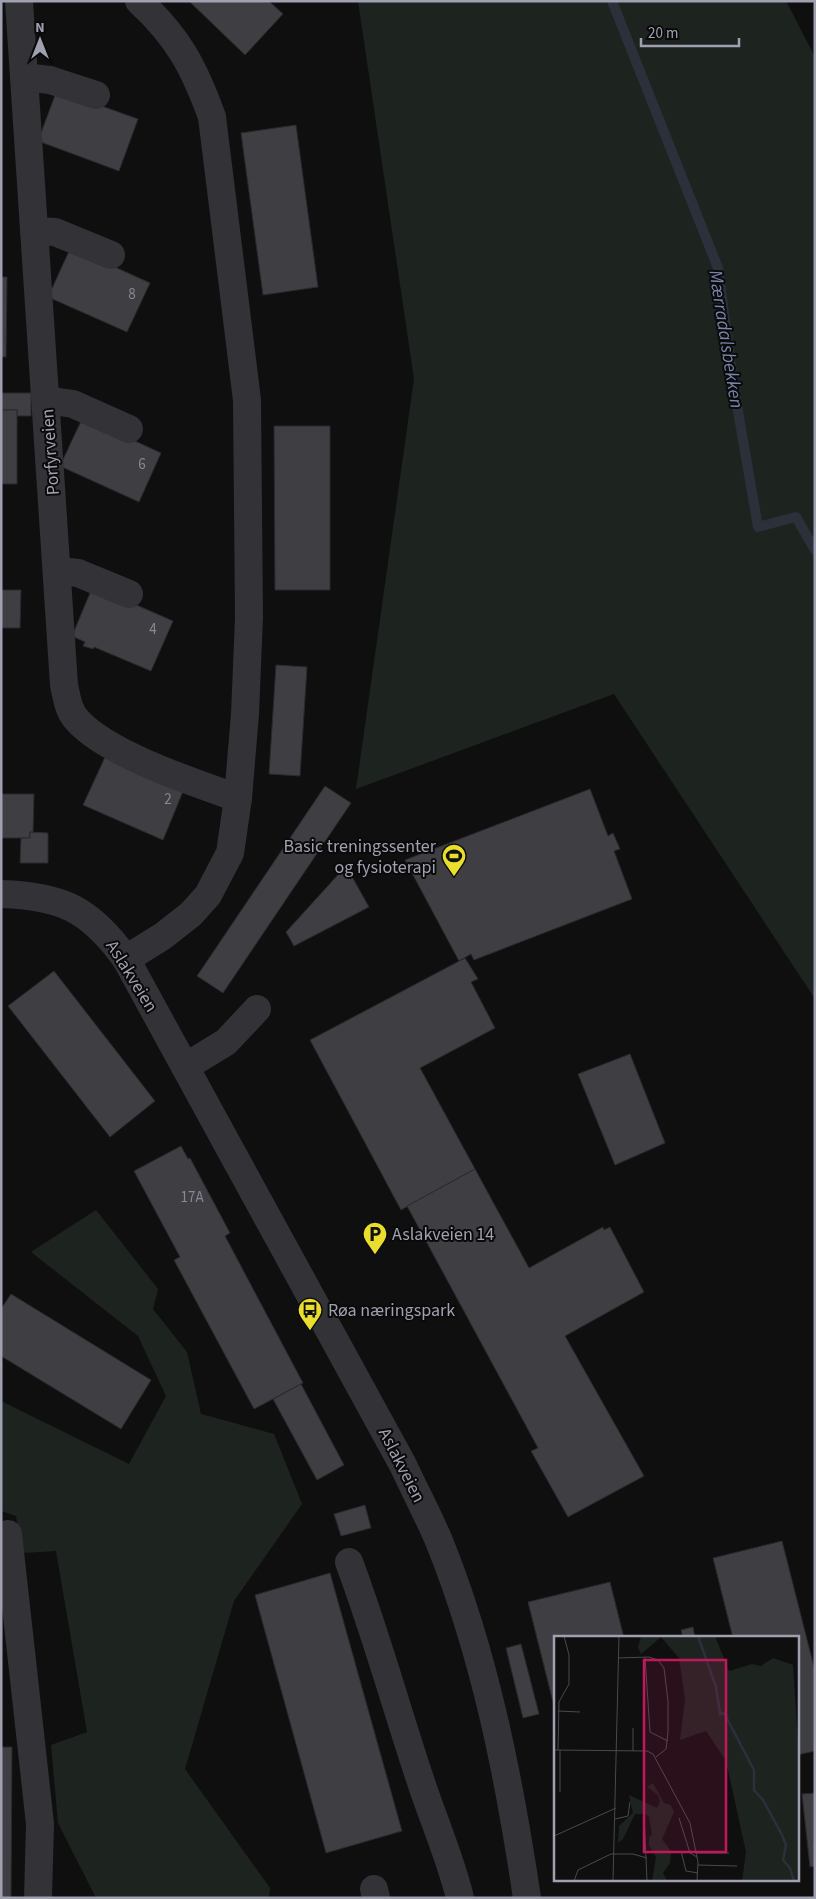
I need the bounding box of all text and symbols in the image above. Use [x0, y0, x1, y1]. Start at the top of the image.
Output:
north arrow [15, 15, 65, 65]
scale bar [641, 15, 738, 47]
text: N [35, 18, 45, 38]
text: 20 m [648, 23, 678, 44]
water label: Mærradalsbekken [701, 268, 750, 410]
house number: 8 [128, 284, 136, 305]
street label: Porfyrveien [35, 408, 66, 496]
house number: 6 [138, 454, 146, 475]
house number: 4 [149, 619, 157, 640]
house number: 2 [164, 789, 172, 810]
place label: Basic treningssenter og fysioterapi [283, 834, 437, 880]
sports icon: Basic treningssenter og fysioterapi [441, 843, 467, 877]
street label: Aslakveien [100, 935, 164, 1017]
house number: 17A [180, 1187, 204, 1208]
parking icon: Aslakveien 14 [362, 1221, 388, 1255]
place label: Aslakveien 14 [392, 1222, 494, 1247]
bus stop icon: Røa næringspark [297, 1297, 323, 1331]
place label: Røa næringspark [328, 1298, 455, 1323]
street label: Aslakveien [372, 1424, 431, 1507]
inset map [554, 1636, 798, 1882]

